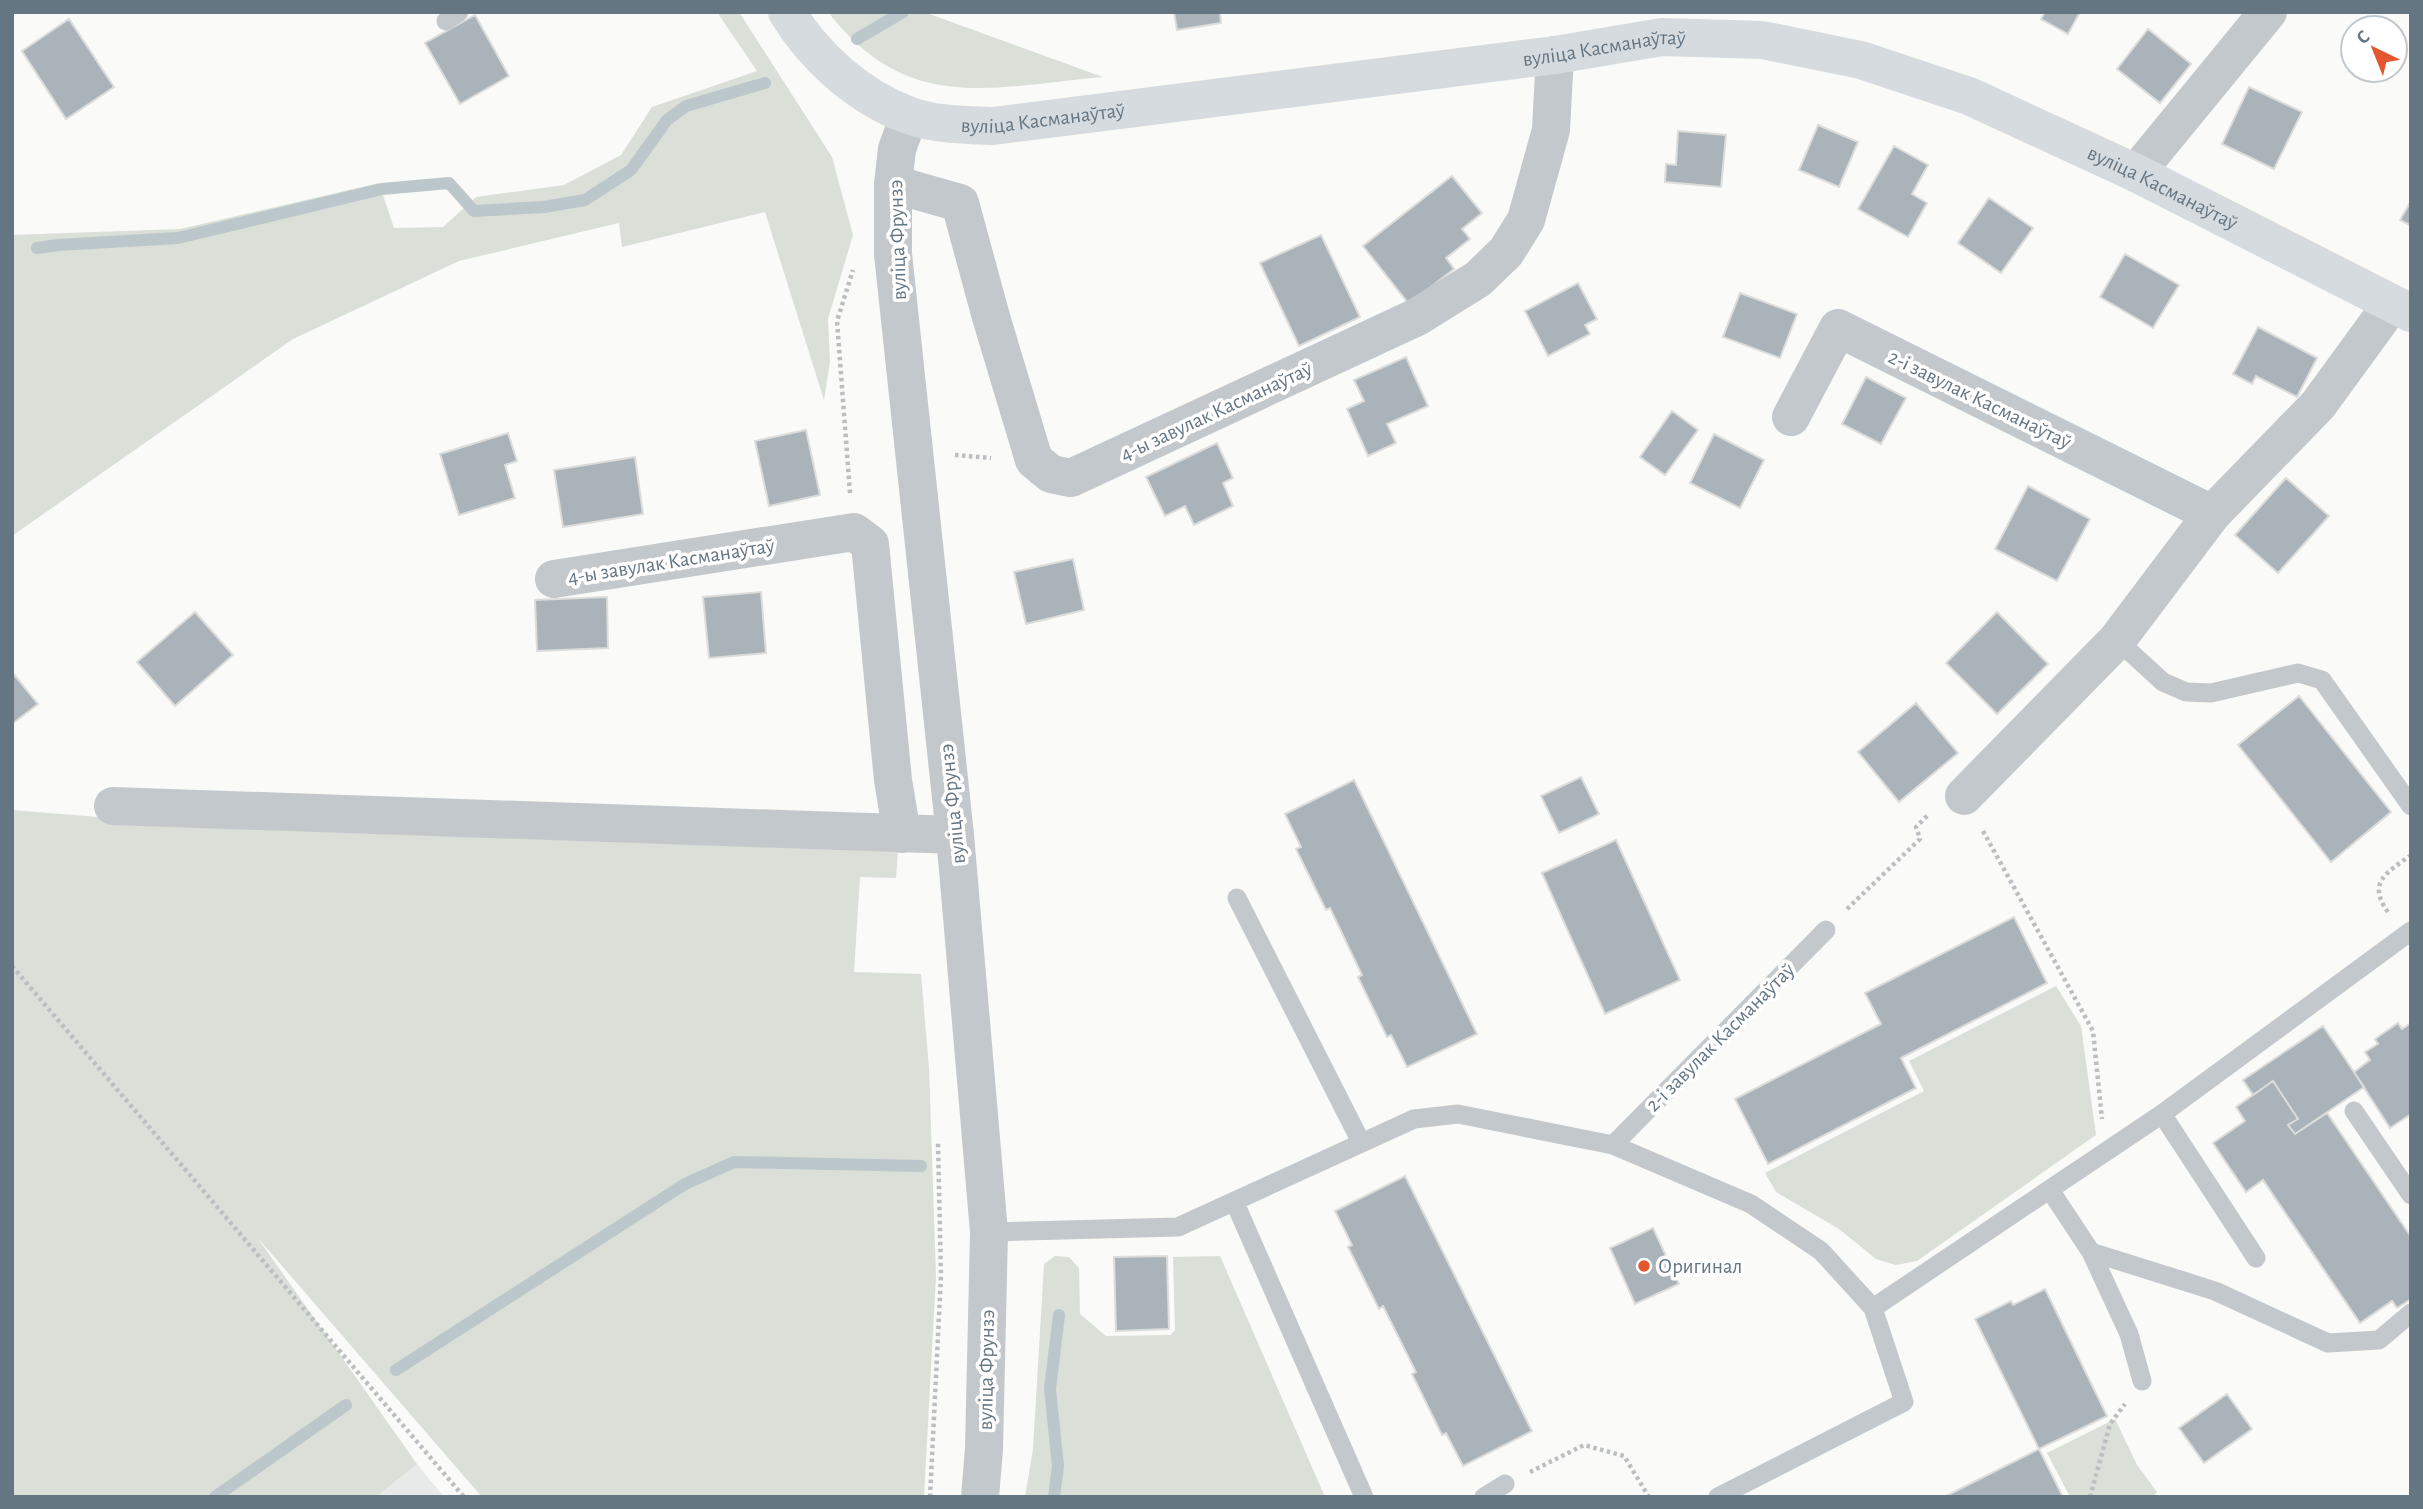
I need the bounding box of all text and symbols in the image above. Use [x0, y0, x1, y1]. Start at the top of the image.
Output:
north arrow [2339, 14, 2409, 84]
street label: вуліца Касманаўтаў [1521, 27, 1686, 70]
text: С [2353, 27, 2374, 48]
street label: вуліца Касманаўтаў [960, 99, 1126, 137]
street label: вуліца Касманаўтаў [2084, 142, 2241, 234]
street label: вуліца Фрунзэ [885, 179, 910, 301]
street label: 2-і завулак Касманаўтаў [1885, 346, 2074, 453]
street label: 4-ы завулак Касманаўтаў [1117, 358, 1315, 465]
street label: 4-ы завулак Касманаўтаў [566, 535, 776, 588]
street label: вуліца Фрунзэ [936, 743, 969, 865]
street label: 2-і завулак Касманаўтаў [1642, 959, 1799, 1116]
place label: Оригинал [1658, 1256, 1742, 1277]
marker: Оригинал [1636, 1258, 1652, 1274]
street label: вуліца Фрунзэ [975, 1309, 998, 1431]

